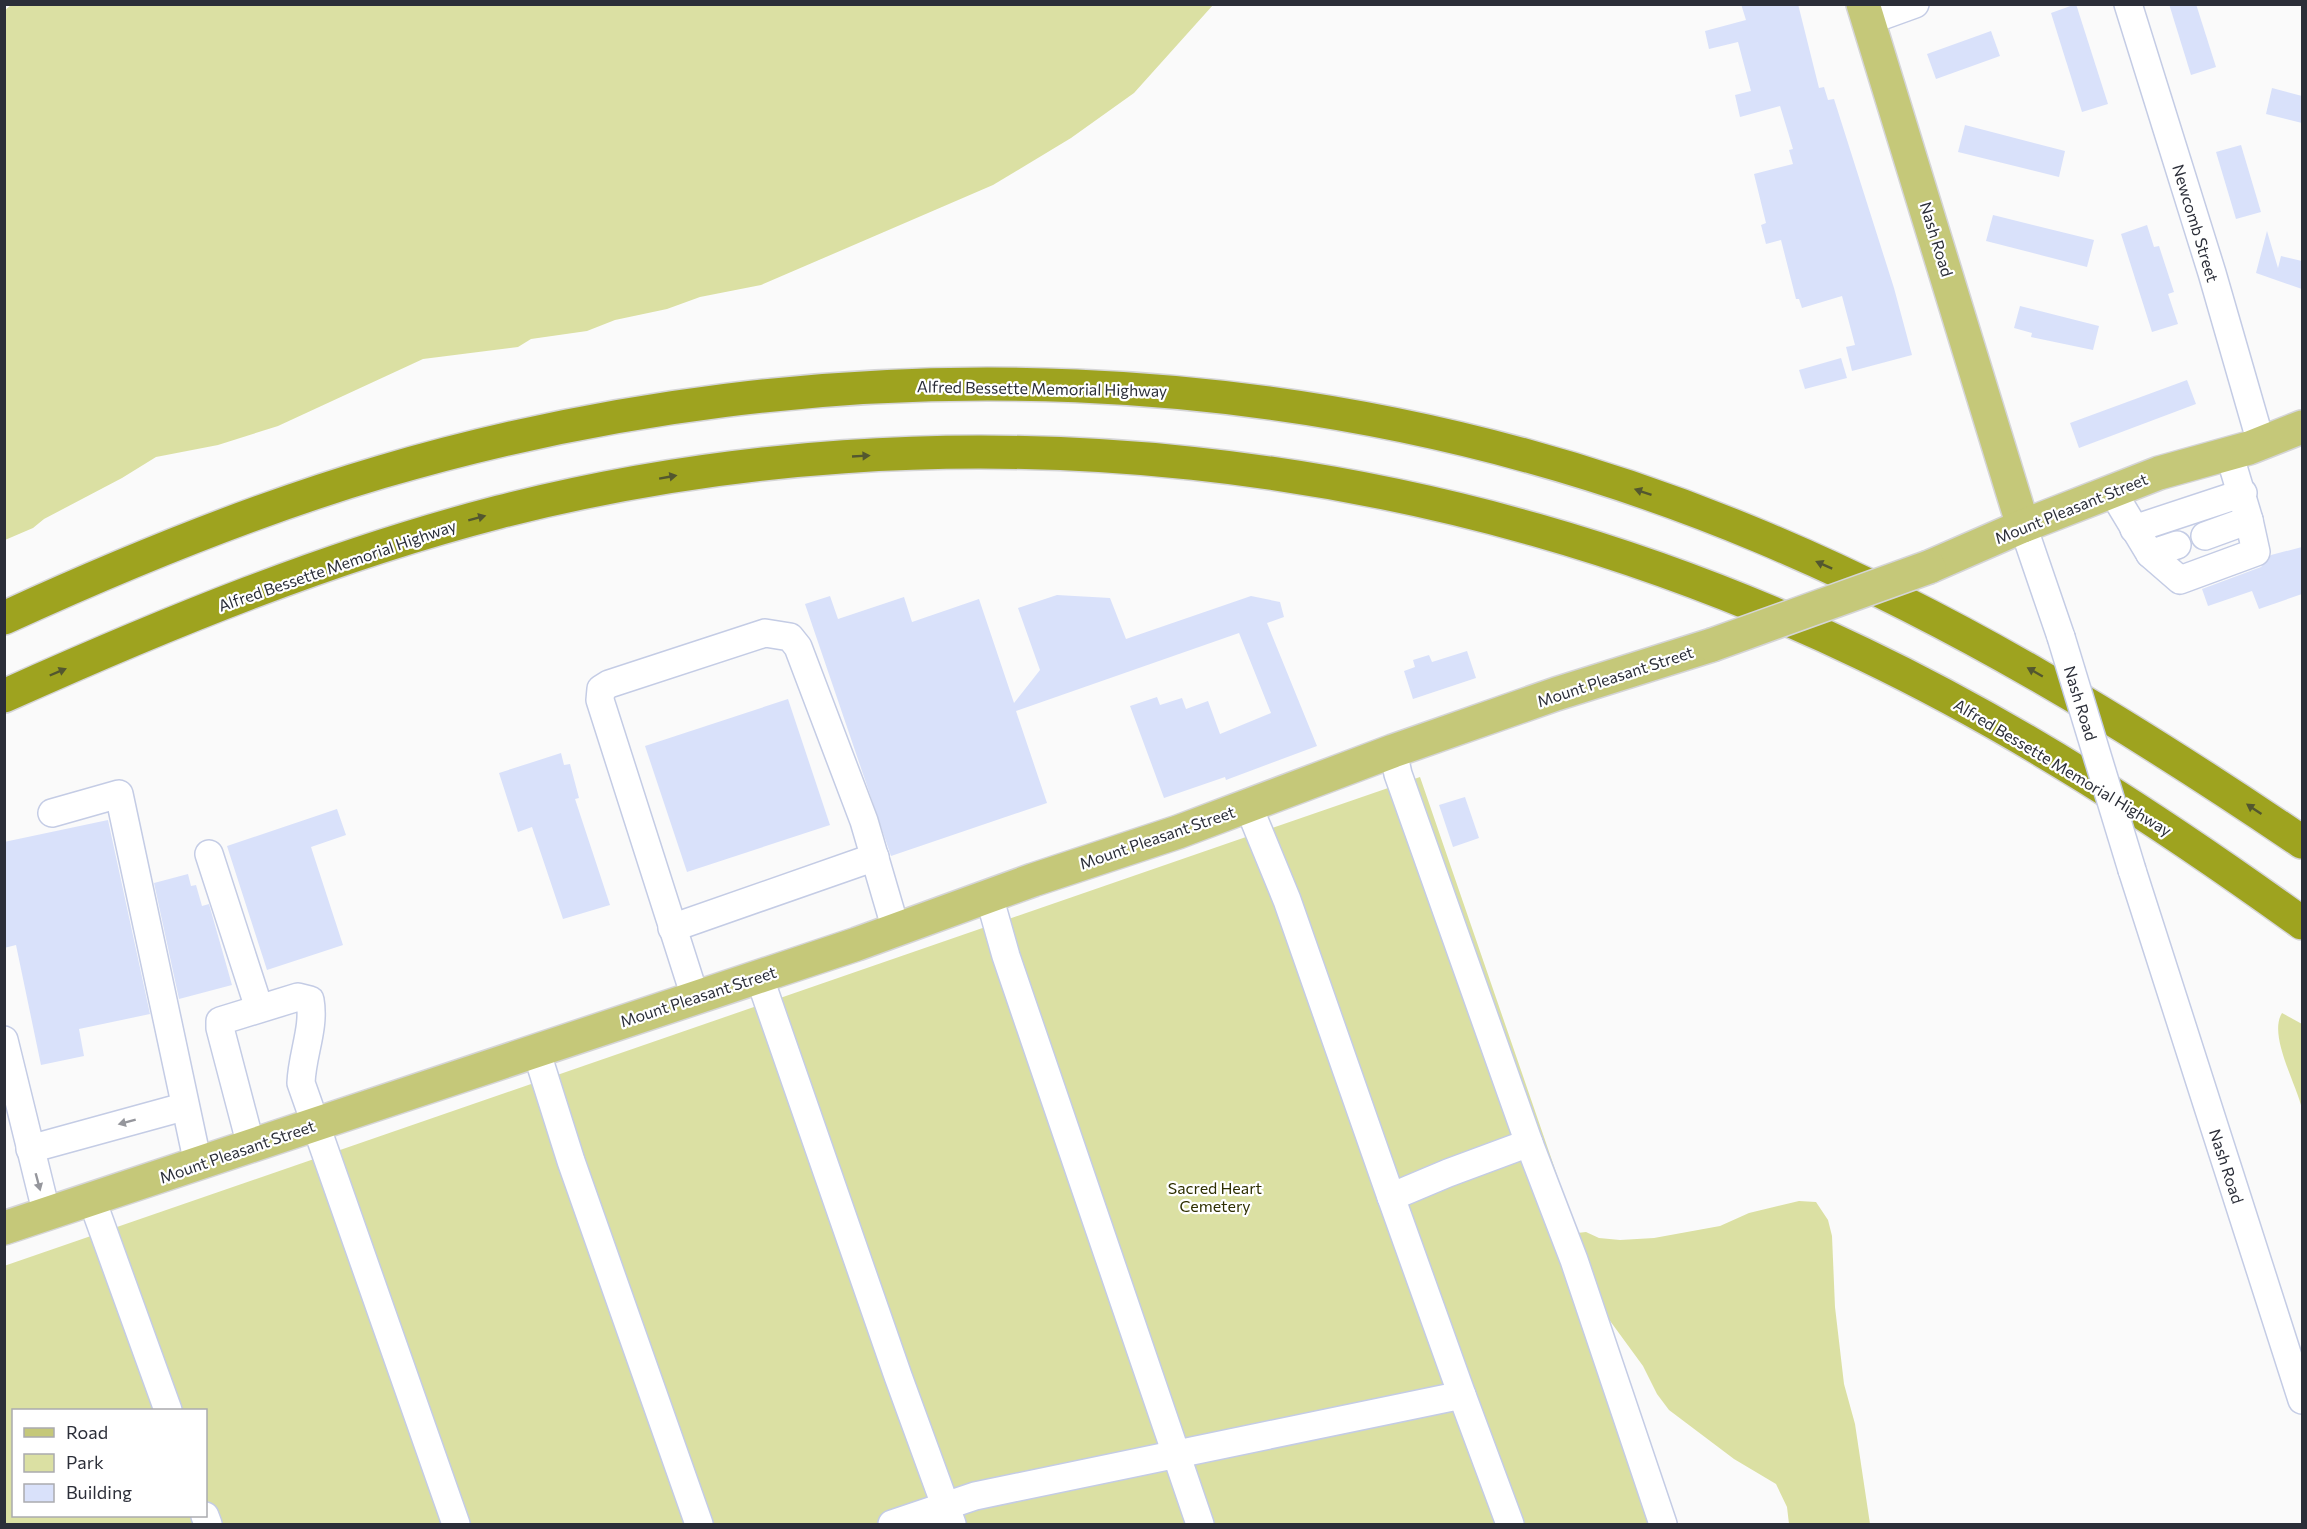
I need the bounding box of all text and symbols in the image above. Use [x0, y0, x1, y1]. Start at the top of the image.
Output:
street label: Newcomb Street [2169, 162, 2223, 285]
street label: Nash Road [1917, 199, 1957, 279]
street label: Alfred Bessette Memorial Highway [917, 376, 1167, 400]
one-way arrow [852, 451, 871, 461]
street label: Mount Pleasant Street [1992, 468, 2151, 547]
one-way arrow [658, 472, 677, 481]
one-way arrow [1634, 487, 1652, 497]
one-way arrow [468, 513, 486, 522]
street label: Alfred Bessette Memorial Highway [215, 515, 459, 615]
one-way arrow [1816, 560, 1833, 569]
street label: Mount Pleasant Street [1534, 642, 1696, 710]
street label: Nash Road [2061, 663, 2101, 743]
one-way arrow [49, 667, 67, 676]
one-way arrow [2026, 667, 2043, 677]
street label: Alfred Bessette Memorial Highway [1951, 694, 2175, 840]
street label: Mount Pleasant Street [1077, 801, 1238, 873]
one-way arrow [2246, 804, 2262, 815]
street label: Mount Pleasant Street [617, 962, 779, 1030]
street label: Mount Pleasant Street [157, 1115, 318, 1187]
one-way arrow [118, 1118, 136, 1127]
street label: Nash Road [2206, 1126, 2248, 1206]
one-way arrow [34, 1173, 44, 1191]
park label: Sacred Heart Cemetery [1168, 1178, 1263, 1215]
legend [12, 1409, 207, 1517]
text: Road [66, 1421, 108, 1443]
text: Park [66, 1451, 104, 1473]
text: Building [66, 1481, 132, 1503]

